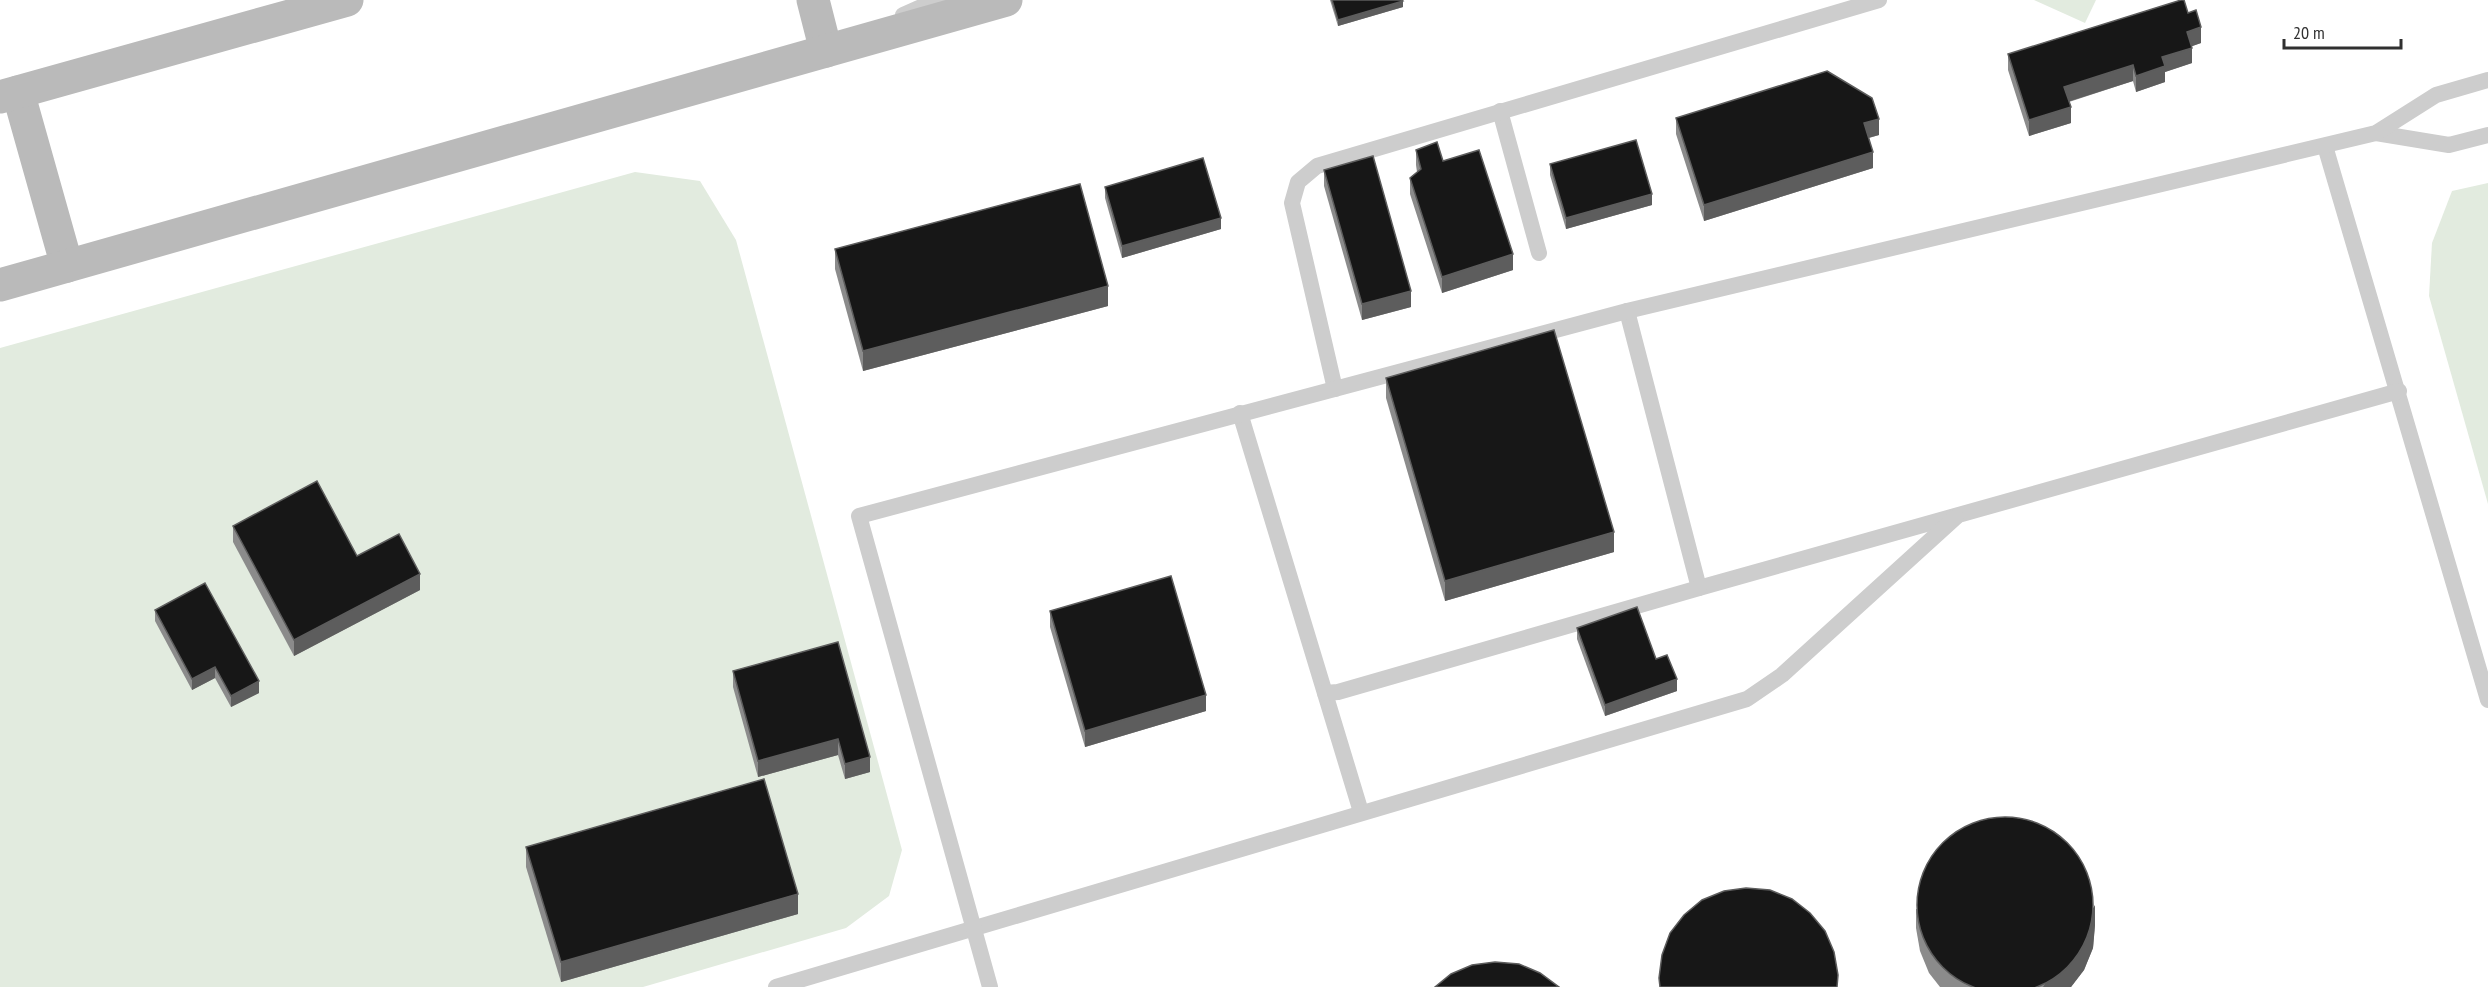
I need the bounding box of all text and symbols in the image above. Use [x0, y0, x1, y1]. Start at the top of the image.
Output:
scale bar [2284, 12, 2401, 50]
text: 20 m [2293, 21, 2325, 44]

